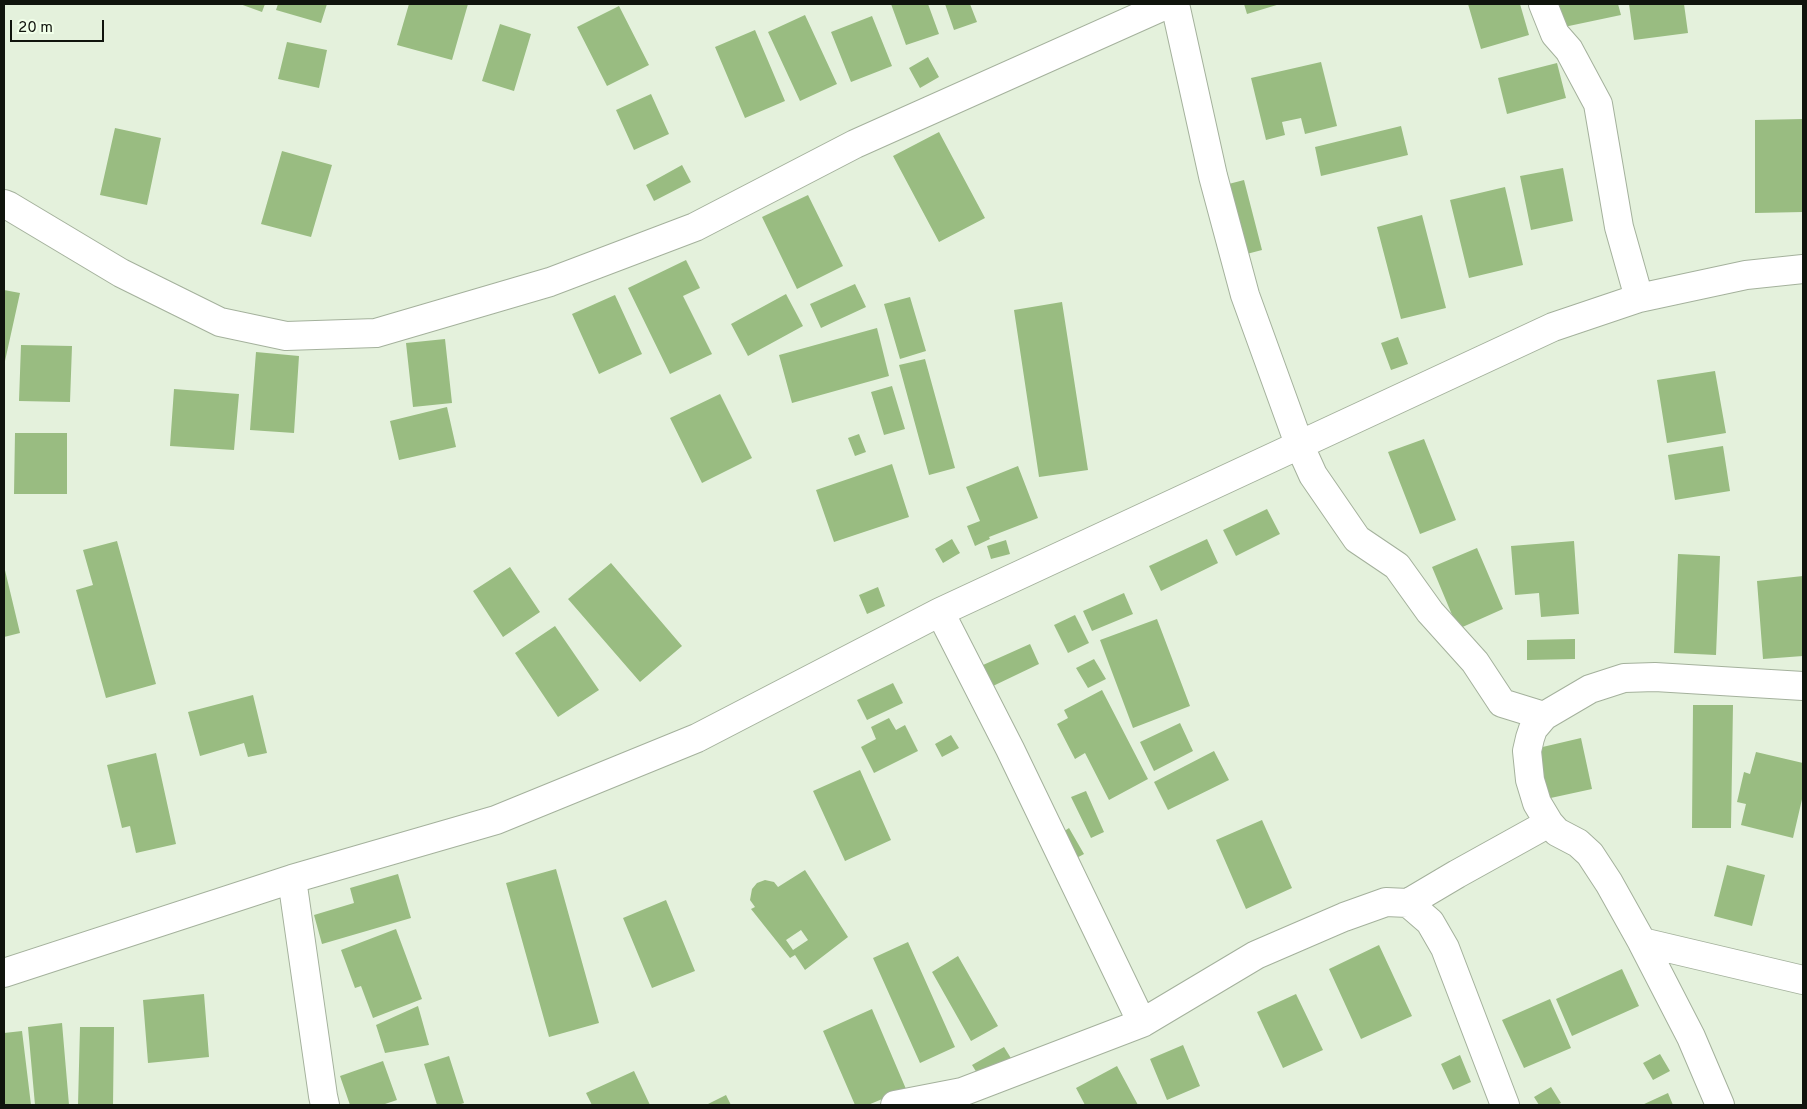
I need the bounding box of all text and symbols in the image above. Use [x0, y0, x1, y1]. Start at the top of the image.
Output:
scale bar [12, 10, 106, 42]
text: 20 m [18, 19, 53, 38]

